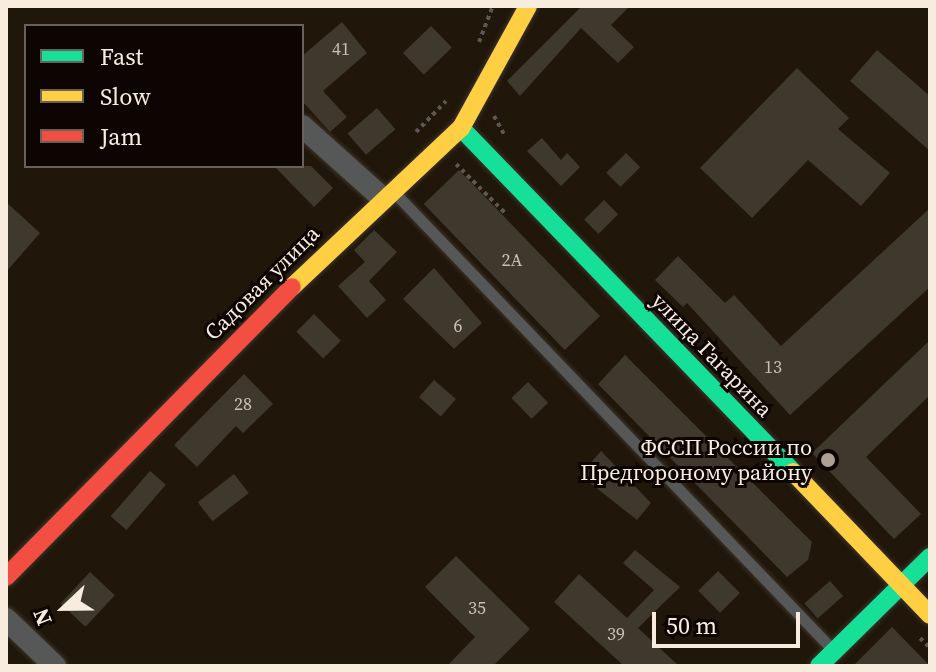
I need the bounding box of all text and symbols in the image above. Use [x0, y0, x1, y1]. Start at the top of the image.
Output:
legend [24, 24, 304, 168]
house number: 41 [332, 38, 350, 60]
text: Fast [100, 40, 143, 73]
text: Slow [100, 80, 151, 113]
text: Jam [100, 120, 142, 153]
street label: Садовая улица [199, 220, 325, 346]
house number: 2А [502, 249, 522, 271]
street label: улица Гагарина [646, 287, 778, 423]
house number: 6 [454, 315, 462, 337]
house number: 13 [764, 356, 782, 378]
house number: 28 [234, 393, 252, 415]
place label: ФССП России по Предгороному району [580, 434, 812, 486]
marker: ФССП России по Предгороному району [819, 451, 837, 469]
north arrow [24, 568, 104, 648]
scale bar [656, 596, 804, 646]
house number: 35 [468, 597, 486, 619]
text: N [25, 604, 59, 630]
text: 50 m [666, 609, 717, 642]
house number: 39 [607, 623, 625, 645]

